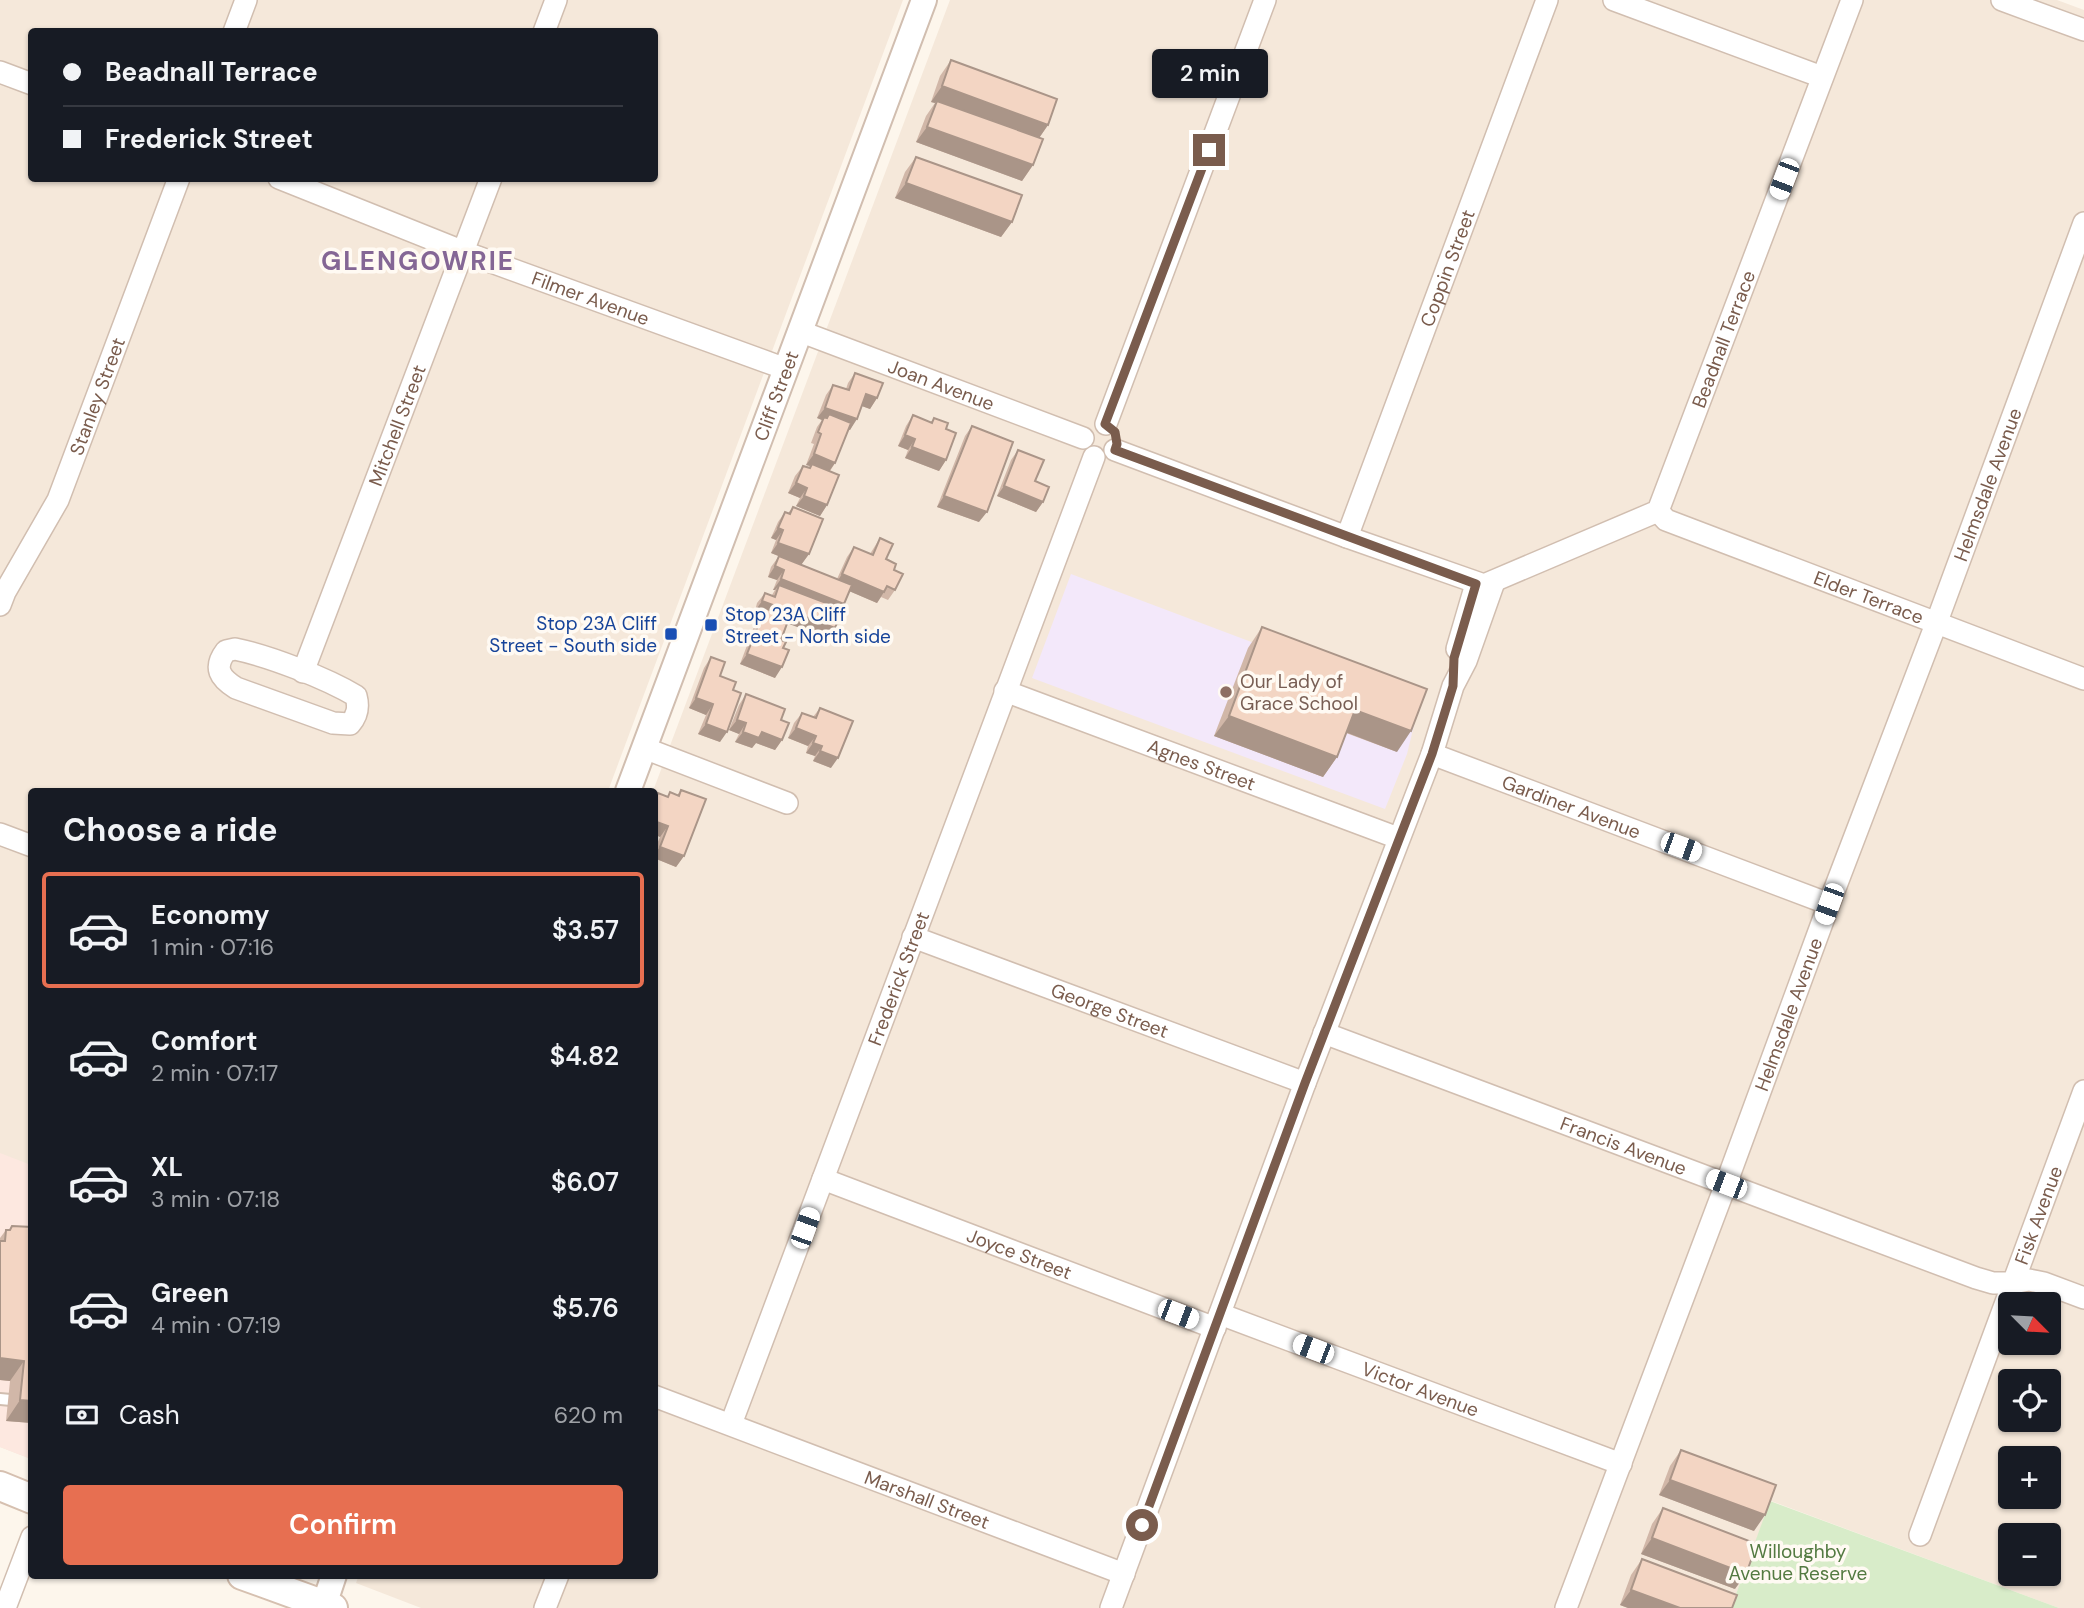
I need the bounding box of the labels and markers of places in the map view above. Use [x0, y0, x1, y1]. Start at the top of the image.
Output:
place label: Stop 23A Cliff Street - North side [725, 602, 891, 649]
place label: Stop 23A Cliff Street - South side [489, 611, 657, 658]
marker: Stop 23A Cliff Street - North side [703, 617, 719, 633]
marker: Stop 23A Cliff Street - South side [663, 626, 679, 642]
place label: Our Lady of Grace School [1240, 669, 1358, 716]
marker: Our Lady of Grace School [1218, 684, 1234, 700]

